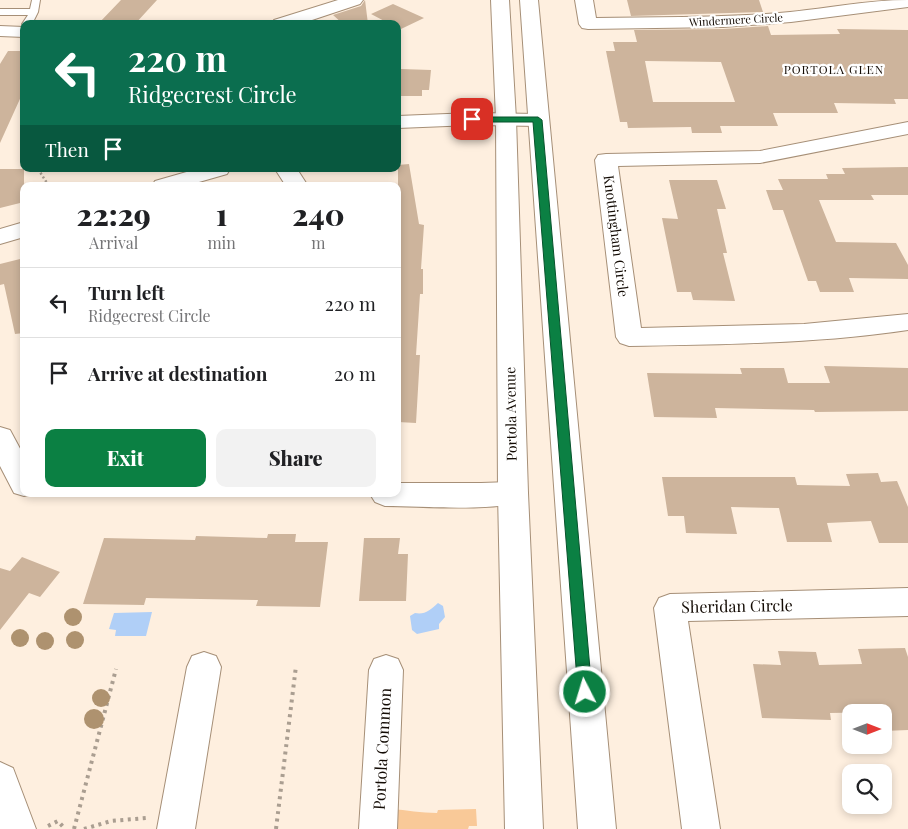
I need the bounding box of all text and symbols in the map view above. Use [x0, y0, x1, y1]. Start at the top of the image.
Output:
street label: Windermere Circle [688, 10, 784, 30]
text: 220 m [128, 34, 227, 81]
icon: left [45, 40, 110, 105]
district label: PORTOLA GLEN [784, 61, 884, 77]
text: Ridgecrest Circle [128, 79, 297, 109]
pin [451, 98, 493, 140]
icon: arrive [458, 105, 486, 133]
icon: arrive [99, 135, 127, 163]
text: Then [45, 136, 89, 162]
street label: Knottingham Circle [600, 174, 633, 298]
text: 22:29 [77, 194, 151, 234]
text: 1 [216, 194, 227, 234]
text: 240 [292, 194, 344, 234]
text: Arrival [89, 232, 138, 253]
text: min [207, 232, 236, 253]
text: m [311, 232, 326, 253]
text: Turn left [88, 279, 165, 305]
icon: left [45, 289, 73, 317]
text: 220 m [325, 290, 376, 316]
text: Ridgecrest Circle [88, 305, 211, 326]
icon: arrive [45, 359, 73, 387]
text: Arrive at destination [88, 360, 268, 386]
text: 20 m [334, 360, 376, 386]
street label: Portola Avenue [500, 367, 521, 461]
button: Exit [45, 429, 206, 487]
button: Share [216, 429, 376, 487]
street label: Sheridan Circle [681, 594, 793, 617]
position arrow [558, 665, 610, 717]
street label: Portola Common [368, 687, 395, 811]
north arrow [842, 704, 892, 754]
map controls [842, 704, 892, 814]
button: search [842, 764, 892, 814]

